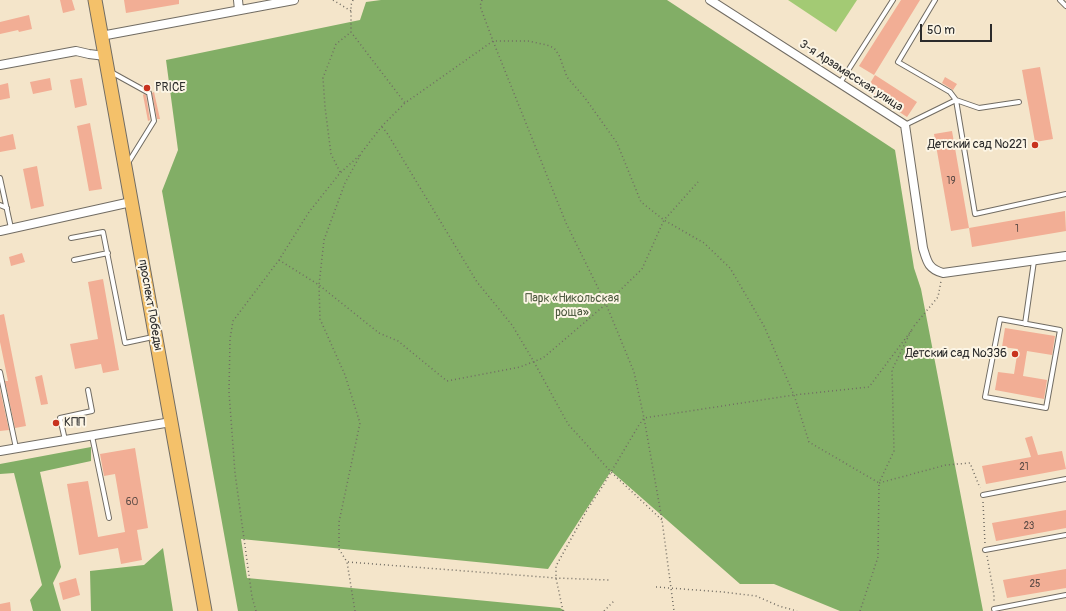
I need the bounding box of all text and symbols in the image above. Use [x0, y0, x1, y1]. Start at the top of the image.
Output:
scale bar [922, 16, 994, 42]
text: 50 m [927, 23, 955, 38]
street label: 3-я Арзамасская улица [797, 37, 905, 115]
place label: PRICE [155, 81, 186, 95]
marker: PRICE [142, 83, 152, 93]
place label: Детский сад №221 [928, 138, 1027, 152]
marker: Детский сад №221 [1030, 140, 1040, 150]
house number: 19 [946, 175, 956, 187]
house number: 1 [1015, 223, 1019, 235]
street label: проспект Победы [135, 258, 165, 352]
park label: Парк «Никольская роща» [525, 292, 619, 320]
place label: Детский сад №336 [905, 347, 1007, 361]
marker: Детский сад №336 [1010, 349, 1020, 359]
place label: КПП [64, 416, 85, 430]
marker: КПП [51, 418, 61, 428]
house number: 21 [1019, 461, 1029, 473]
house number: 60 [126, 496, 138, 508]
house number: 23 [1024, 520, 1034, 532]
house number: 25 [1029, 578, 1041, 590]

